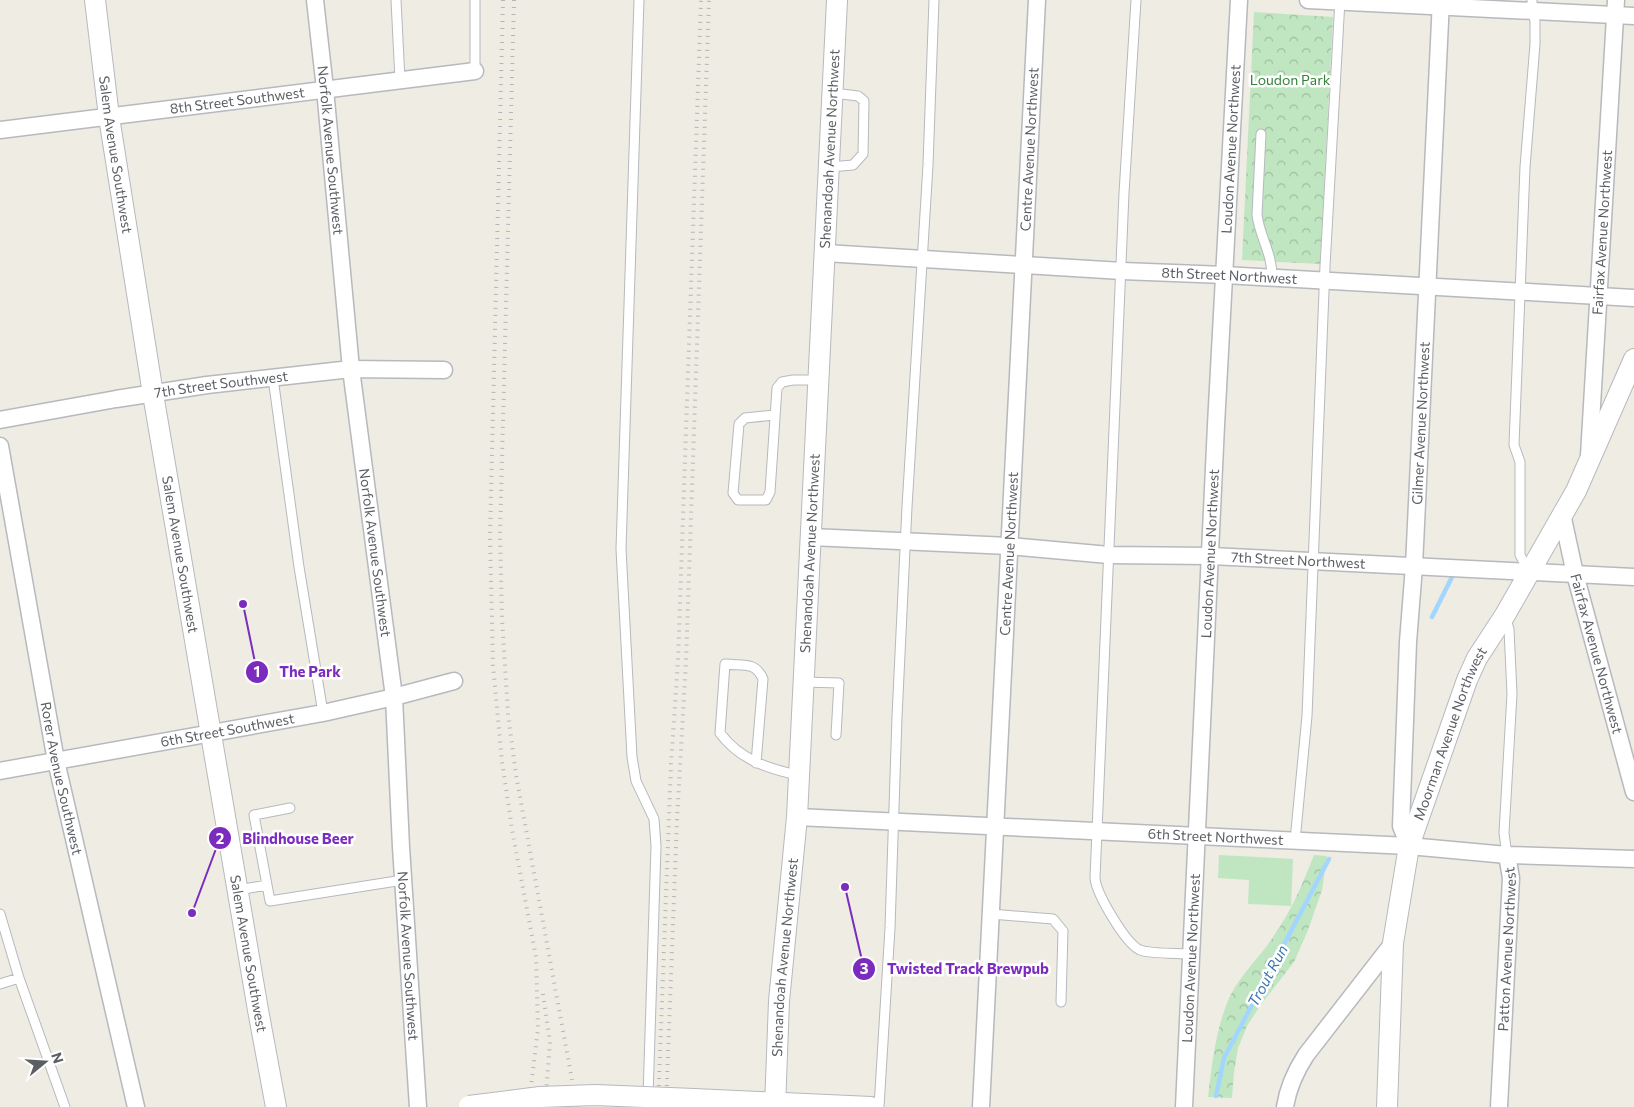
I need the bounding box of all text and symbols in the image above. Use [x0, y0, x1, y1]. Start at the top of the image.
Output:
street label: Shenandoah Avenue Northwest [816, 48, 843, 249]
street label: Loudon Avenue Northwest [1217, 64, 1244, 234]
street label: Norfolk Avenue Southwest [314, 65, 348, 236]
street label: Centre Avenue Northwest [1016, 67, 1042, 232]
park label: Loudon Park [1250, 71, 1331, 88]
street label: Salem Avenue Southwest [96, 75, 136, 235]
street label: 8th Street Southwest [169, 83, 306, 117]
street label: Fairfax Avenue Northwest [1588, 149, 1615, 315]
street label: 8th Street Northwest [1161, 264, 1298, 287]
street label: Gilmer Avenue Northwest [1408, 341, 1433, 505]
street label: 7th Street Southwest [153, 367, 289, 401]
street label: Shenandoah Avenue Northwest [796, 453, 823, 653]
street label: Norfolk Avenue Southwest [356, 467, 395, 638]
street label: Loudon Avenue Northwest [1197, 468, 1222, 639]
street label: Centre Avenue Northwest [996, 471, 1021, 636]
street label: Salem Avenue Southwest [159, 474, 203, 634]
street label: 7th Street Northwest [1231, 548, 1366, 572]
street label: Fairfax Avenue Northwest [1567, 572, 1627, 736]
street label: Moorman Avenue Northwest [1410, 643, 1490, 823]
callout: The Park [244, 657, 351, 687]
text: 1 [254, 662, 260, 680]
text: The Park [279, 662, 341, 680]
street label: Rorer Avenue Southwest [38, 700, 86, 857]
street label: 6th Street Southwest [159, 709, 296, 750]
callout: Blindhouse Beer [208, 823, 364, 853]
street label: 6th Street Northwest [1147, 825, 1284, 848]
text: 2 [216, 829, 224, 847]
text: Blindhouse Beer [242, 829, 354, 847]
street label: Shenandoah Avenue Northwest [768, 857, 801, 1057]
street label: Patton Avenue Northwest [1494, 866, 1519, 1032]
street label: Norfolk Avenue Southwest [395, 871, 423, 1042]
street label: Loudon Avenue Northwest [1178, 873, 1203, 1043]
street label: Salem Avenue Southwest [227, 874, 271, 1034]
water label: Trout Run [1243, 942, 1291, 1010]
callout: Twisted Track Brewpub [852, 954, 1059, 984]
text: 3 [860, 959, 869, 977]
text: Twisted Track Brewpub [887, 959, 1049, 977]
north arrow [20, 1037, 70, 1087]
text: N [48, 1050, 68, 1065]

